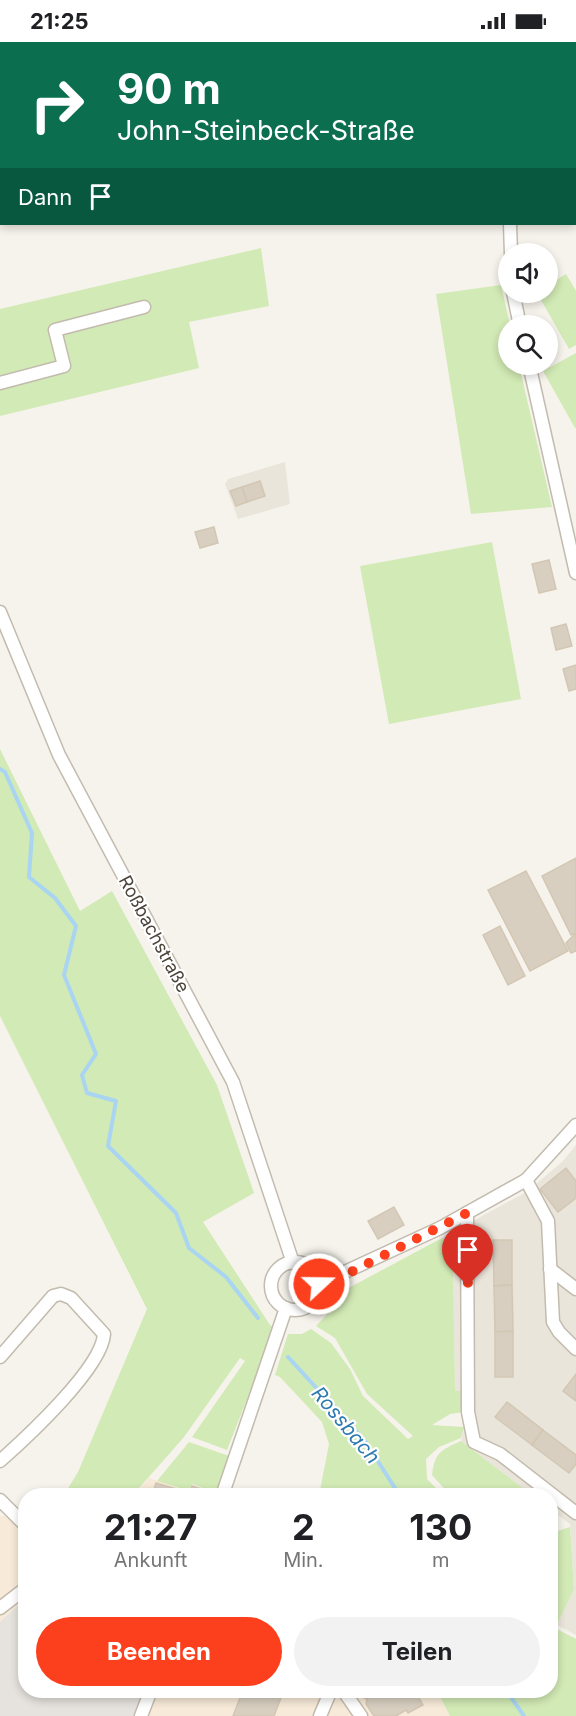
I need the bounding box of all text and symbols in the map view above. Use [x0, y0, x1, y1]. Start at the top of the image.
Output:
text: 21:25 [30, 8, 89, 34]
text: 90 m [117, 63, 221, 114]
icon: right [18, 66, 96, 144]
text: John-Steinbeck-Straße [117, 114, 415, 147]
icon: arrive [84, 180, 117, 213]
text: Dann [18, 184, 72, 210]
map controls [498, 243, 558, 375]
button: sound [498, 243, 558, 303]
button: search [498, 315, 558, 375]
street label: Roßbachstraße [115, 872, 194, 996]
pin [442, 1224, 493, 1286]
icon: arrive [451, 1233, 484, 1266]
position arrow [287, 1252, 351, 1316]
water label: Rossbach [307, 1381, 385, 1469]
text: 21:27 [104, 1505, 197, 1549]
text: 2 [292, 1505, 315, 1549]
text: 130 [409, 1505, 472, 1549]
text: Ankunft [114, 1548, 187, 1572]
text: Min. [283, 1548, 324, 1572]
text: m [432, 1548, 450, 1572]
button: Beenden [36, 1617, 282, 1686]
button: Teilen [294, 1617, 540, 1686]

